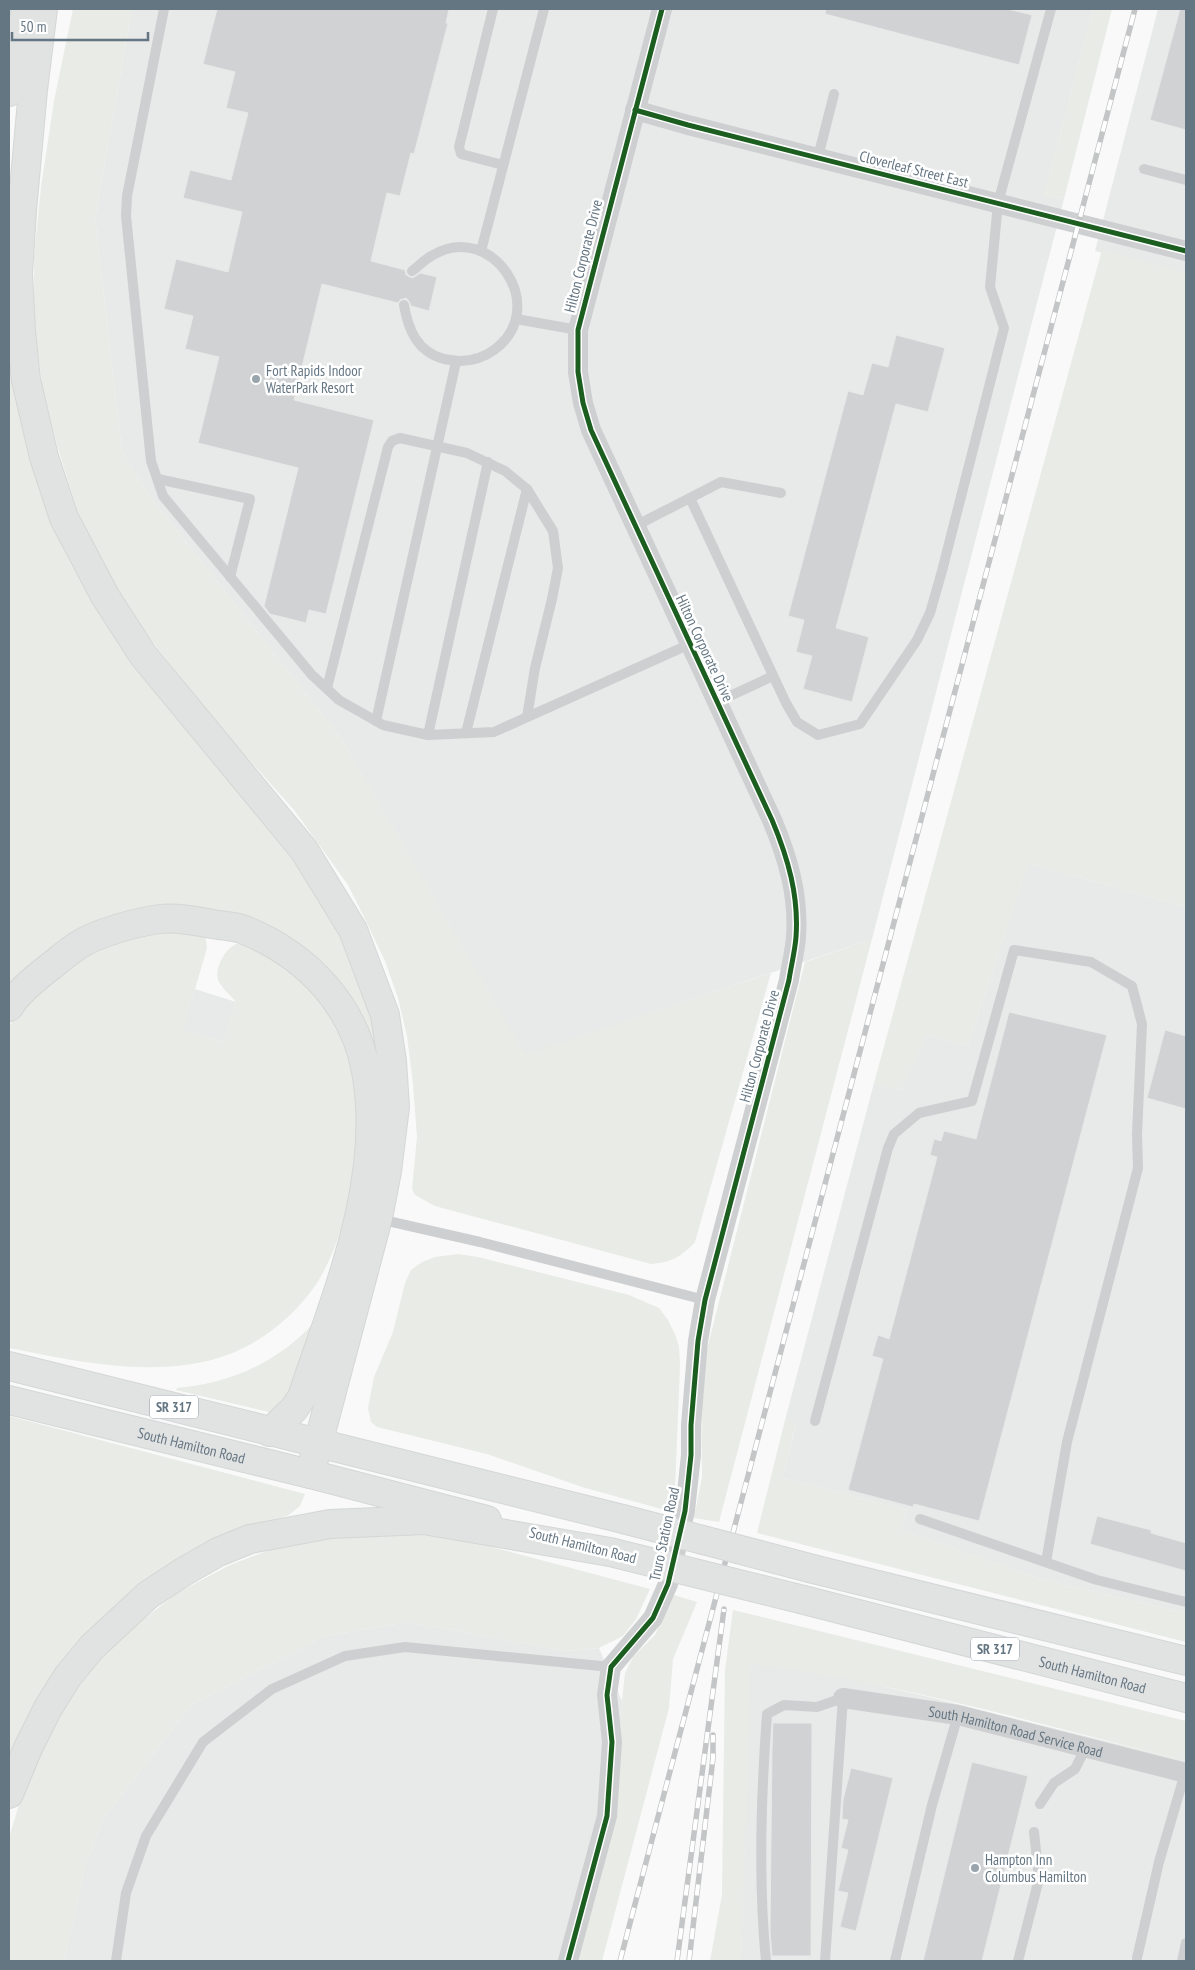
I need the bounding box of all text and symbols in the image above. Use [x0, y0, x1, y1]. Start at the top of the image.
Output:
scale bar [12, 10, 149, 42]
text: 50 m [20, 17, 46, 36]
street label: Cloverleaf Street East [858, 146, 970, 192]
street label: Hilton Corporate Drive [560, 198, 606, 314]
place label: Fort Rapids Indoor WaterPark Resort [266, 361, 363, 397]
marker: Fort Rapids Indoor WaterPark Resort [250, 373, 262, 385]
street label: Hilton Corporate Drive [672, 591, 738, 705]
street label: Hilton Corporate Drive [735, 988, 783, 1104]
road number: SR 317 [150, 1395, 198, 1418]
street label: South Hamilton Road [136, 1423, 247, 1467]
street label: Truro Station Road [645, 1485, 683, 1583]
street label: South Hamilton Road [527, 1523, 639, 1567]
road number: SR 317 [971, 1638, 1019, 1660]
street label: South Hamilton Road [1037, 1651, 1148, 1697]
street label: South Hamilton Road Service Road [927, 1701, 1105, 1761]
place label: Hampton Inn Columbus Hamilton [985, 1850, 1087, 1886]
marker: Hampton Inn Columbus Hamilton [969, 1862, 981, 1874]

